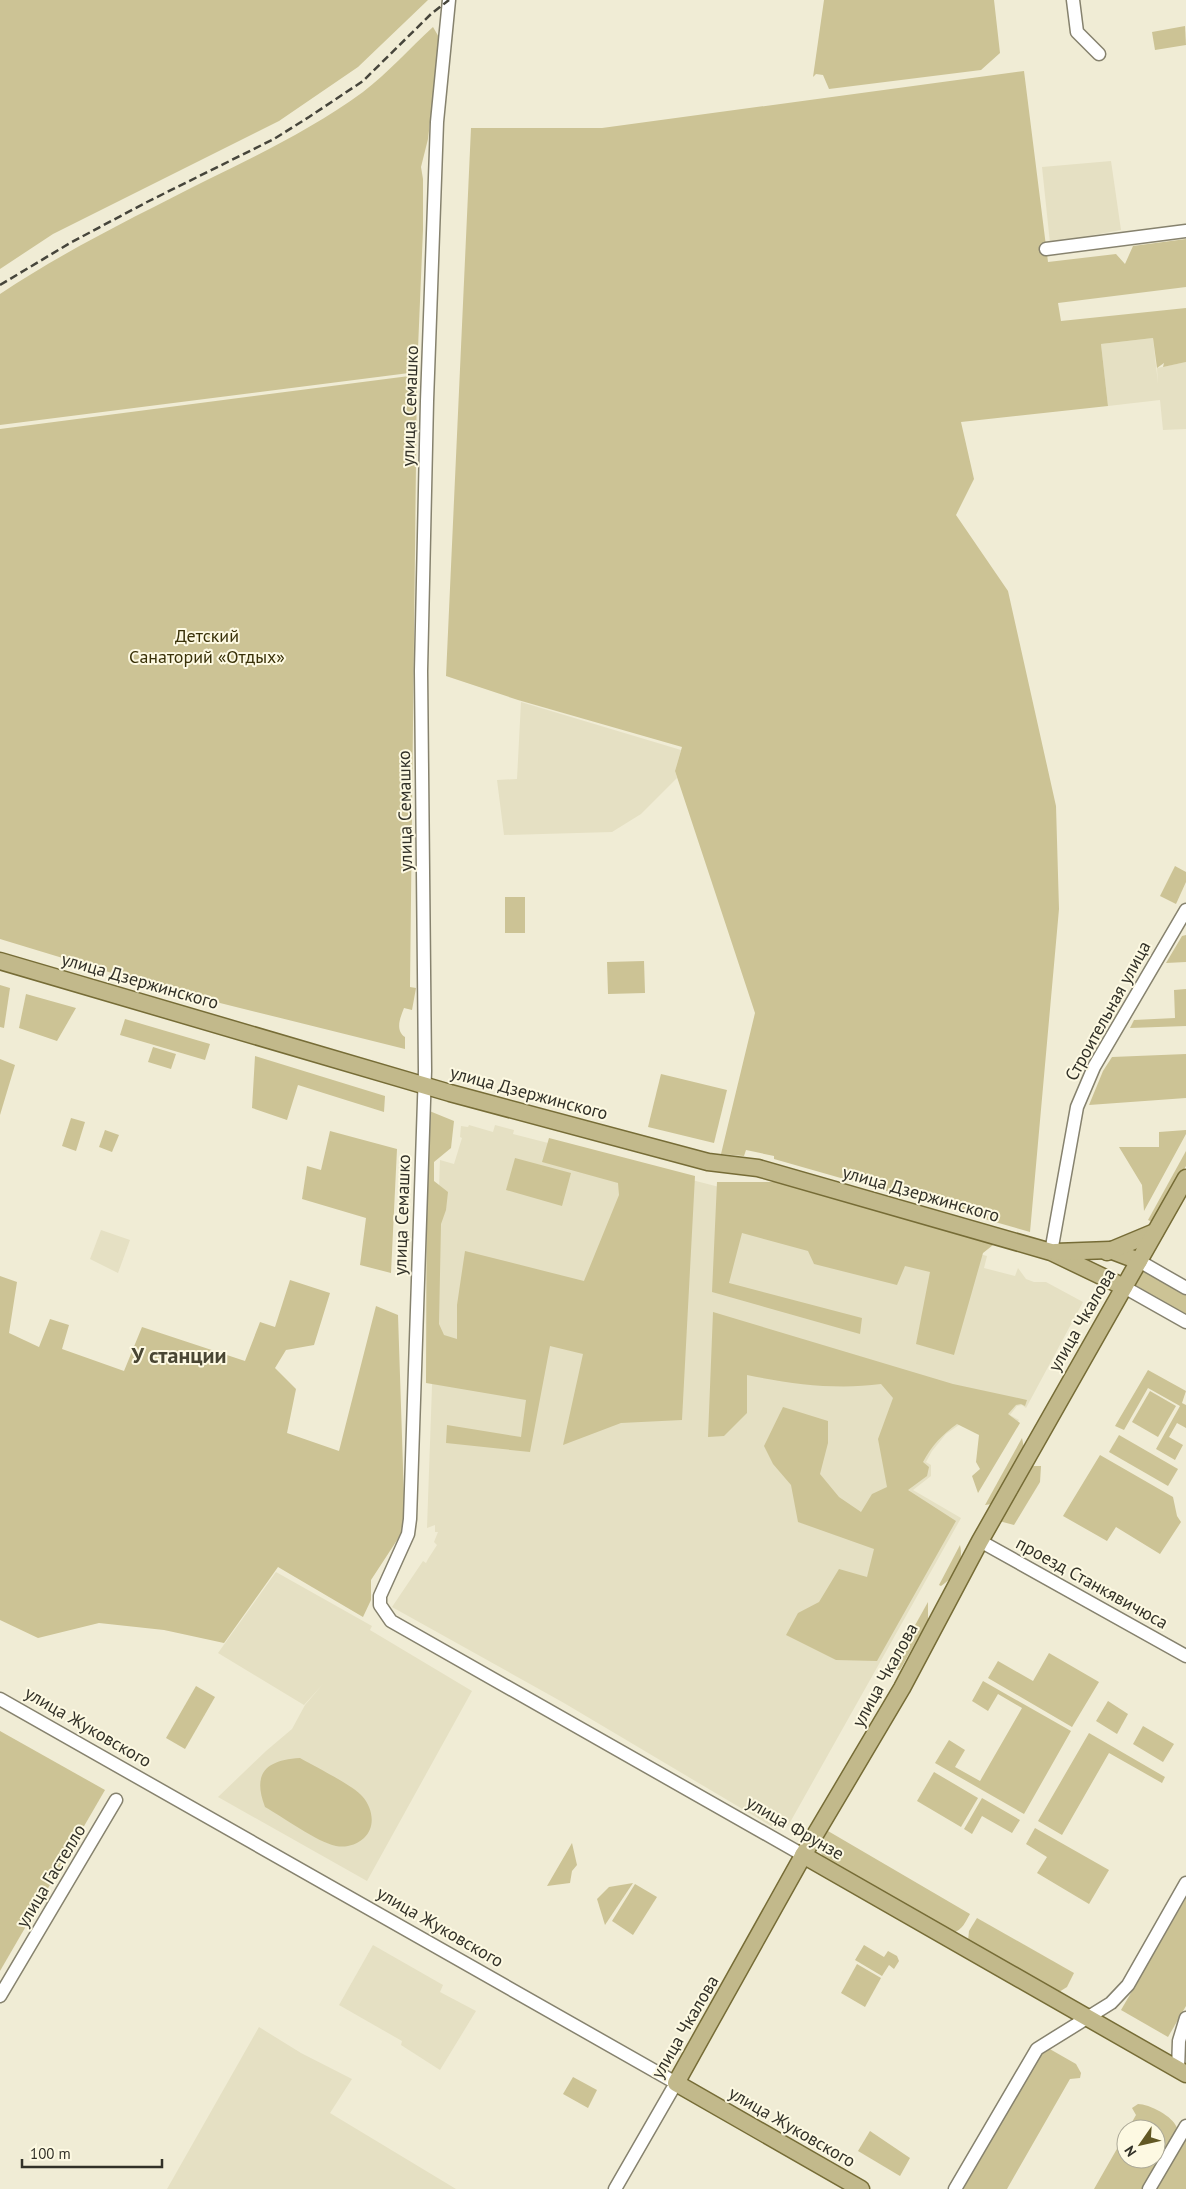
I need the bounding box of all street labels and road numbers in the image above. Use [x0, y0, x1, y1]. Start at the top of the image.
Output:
street label: улица Семашко [396, 345, 423, 467]
street label: улица Семашко [392, 750, 417, 872]
street label: Строительная улица [1060, 937, 1156, 1085]
street label: улица Дзержинского [59, 947, 221, 1014]
street label: улица Дзержинского [448, 1060, 611, 1125]
street label: улица Семашко [388, 1154, 415, 1276]
street label: улица Дзержинского [840, 1160, 1002, 1227]
street label: улица Чкалова [1043, 1264, 1120, 1376]
street label: проезд Станкявичюса [1012, 1531, 1172, 1634]
street label: улица Чкалова [846, 1619, 923, 1731]
street label: улица Жуковского [21, 1681, 156, 1772]
street label: улица Фрунзе [742, 1790, 848, 1865]
street label: улица Гастелло [11, 1820, 90, 1932]
street label: улица Жуковского [373, 1881, 508, 1972]
street label: улица Чкалова [646, 1971, 723, 2083]
street label: улица Жуковского [725, 2081, 860, 2172]

